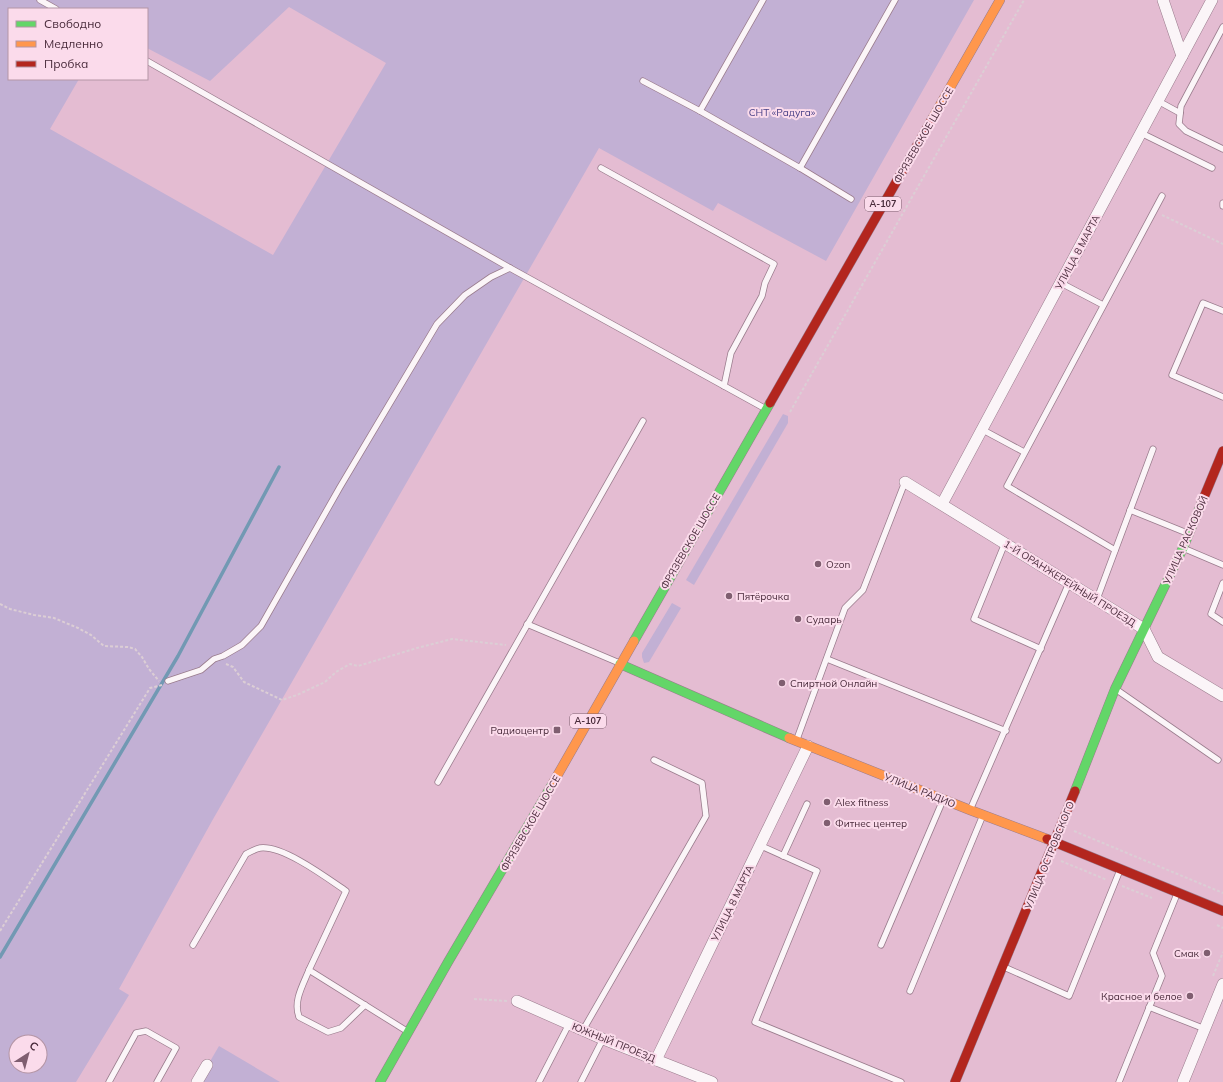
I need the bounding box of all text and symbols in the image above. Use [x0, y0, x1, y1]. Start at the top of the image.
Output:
legend [8, 8, 148, 80]
text: Свободно [44, 16, 101, 31]
text: Медленно [44, 36, 103, 51]
text: Пробка [44, 56, 88, 71]
street label: ФРЯЗЕВСКОЕ ШОССЕ [891, 85, 956, 186]
park label: СНТ «Радуга» [749, 106, 816, 119]
road number: А-107 [865, 197, 901, 211]
street label: УЛИЦА 8 МАРТА [1052, 212, 1103, 293]
street label: ФРЯЗЕВСКОЕ ШОССЕ [658, 491, 723, 592]
street label: УЛИЦА РАСКОВОЙ [1160, 494, 1211, 587]
street label: 1-Й ОРАНЖЕРЕЙНЫЙ ПРОЕЗД [1001, 537, 1138, 630]
place label: Ozon [826, 558, 851, 571]
marker: Ozon [813, 559, 823, 569]
place label: Пятёрочка [737, 590, 789, 603]
marker: Пятёрочка [724, 591, 734, 601]
place label: Сударь [806, 613, 842, 626]
marker: Сударь [793, 614, 803, 624]
place label: Спиртной Онлайн [790, 677, 877, 690]
marker: Спиртной Онлайн [777, 678, 787, 688]
road number: А-107 [570, 714, 606, 728]
place label: Радиоцентр [490, 724, 549, 737]
marker: Радиоцентр [552, 725, 562, 735]
street label: УЛИЦА РАДИО [881, 770, 958, 811]
street label: ФРЯЗЕВСКОЕ ШОССЕ [498, 773, 563, 874]
place label: Alex fitness [835, 796, 889, 809]
marker: Alex fitness [822, 797, 832, 807]
street label: УЛИЦА ОСТРОВСКОГО [1021, 799, 1077, 912]
place label: Фитнес центер [835, 817, 907, 830]
marker: Фитнес центер [822, 818, 832, 828]
street label: УЛИЦА 8 МАРТА [708, 862, 757, 944]
place label: Смак [1174, 947, 1200, 960]
marker: Смак [1202, 948, 1212, 958]
place label: Красное и белое [1101, 990, 1182, 1003]
marker: Красное и белое [1185, 991, 1195, 1001]
street label: ЮЖНЫЙ ПРОЕЗД [570, 1020, 658, 1065]
north arrow [8, 1034, 48, 1074]
text: С [27, 1038, 41, 1054]

